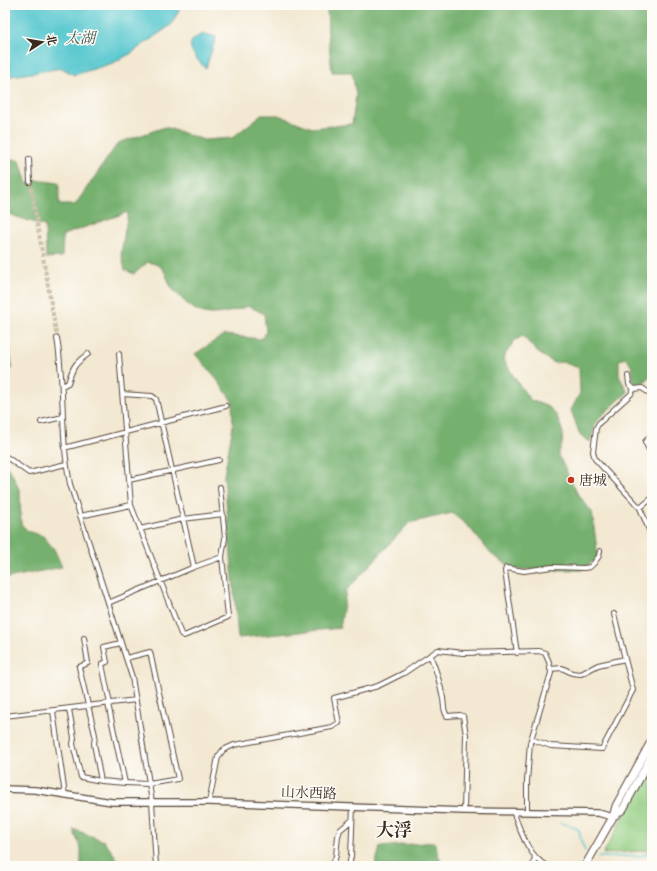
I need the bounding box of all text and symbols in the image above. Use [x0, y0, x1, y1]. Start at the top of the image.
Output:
north arrow [22, 22, 62, 62]
water label: 太湖 [65, 28, 98, 48]
text: 北 [43, 33, 60, 47]
place label: 唐城 [579, 471, 607, 490]
marker: 唐城 [566, 475, 576, 485]
street label: 山水西路 [281, 783, 337, 803]
district label: 大浮 [376, 818, 412, 843]

